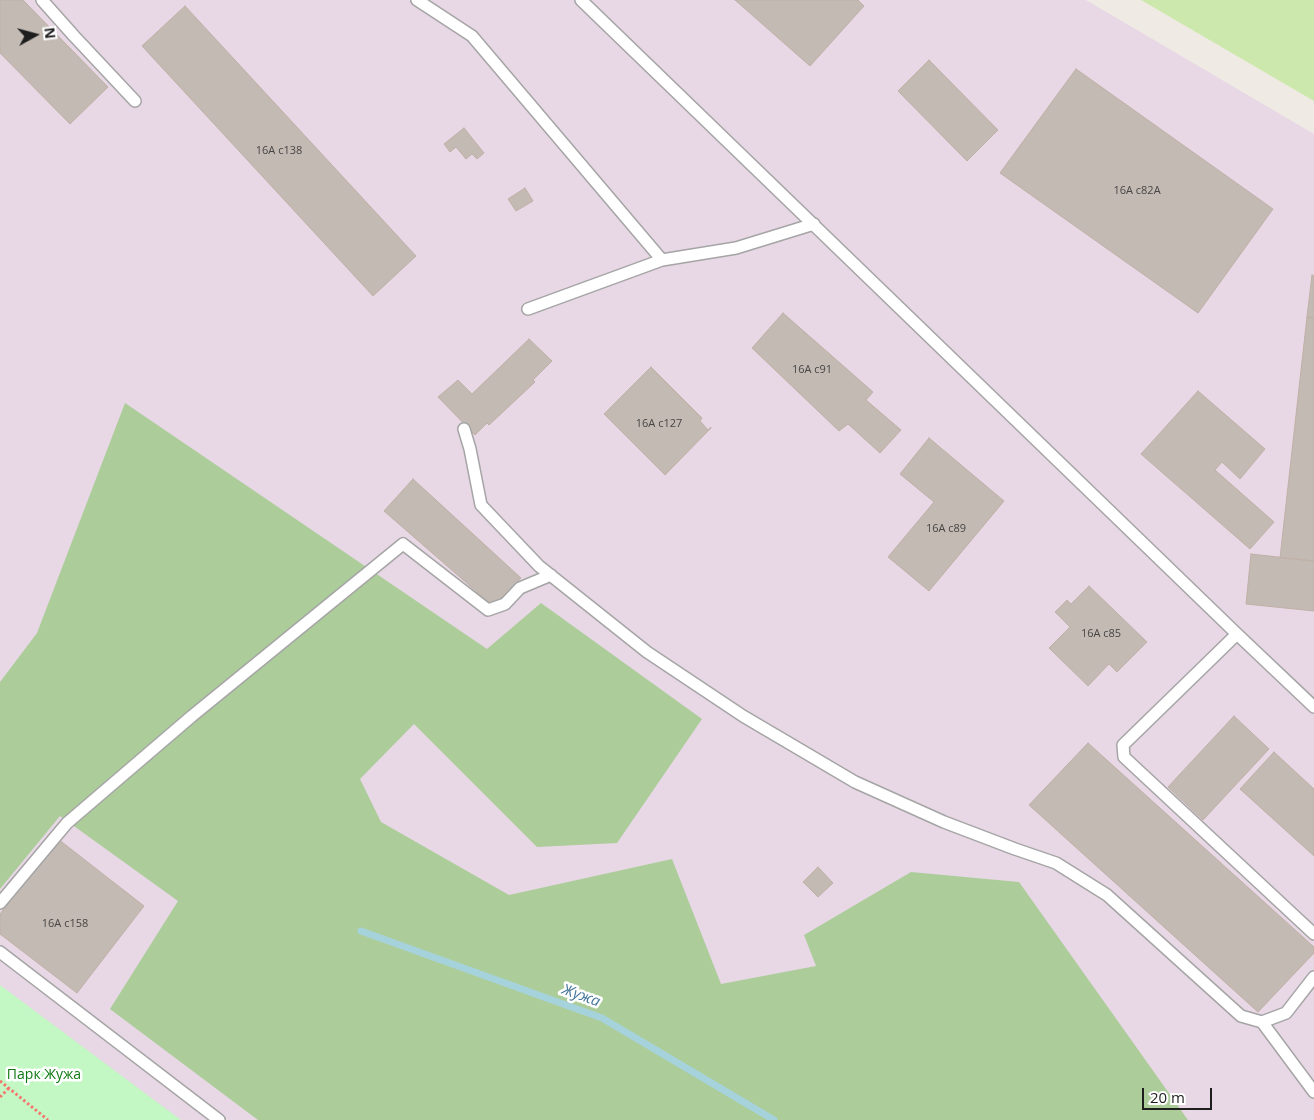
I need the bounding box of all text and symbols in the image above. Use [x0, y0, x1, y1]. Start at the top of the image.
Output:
north arrow [10, 10, 60, 60]
text: N [40, 26, 61, 40]
house number: 16А с138 [256, 144, 302, 158]
house number: 16А с82А [1113, 184, 1161, 198]
house number: 16А с91 [792, 363, 832, 377]
house number: 16А с127 [636, 417, 682, 431]
house number: 16А с89 [926, 522, 966, 536]
house number: 16А с85 [1081, 627, 1121, 641]
house number: 16А с158 [42, 917, 88, 931]
water label: Жужа [559, 981, 603, 1011]
park label: Парк Жужа [7, 1067, 81, 1083]
scale bar [1144, 1078, 1214, 1110]
text: 20 m [1150, 1087, 1185, 1107]

